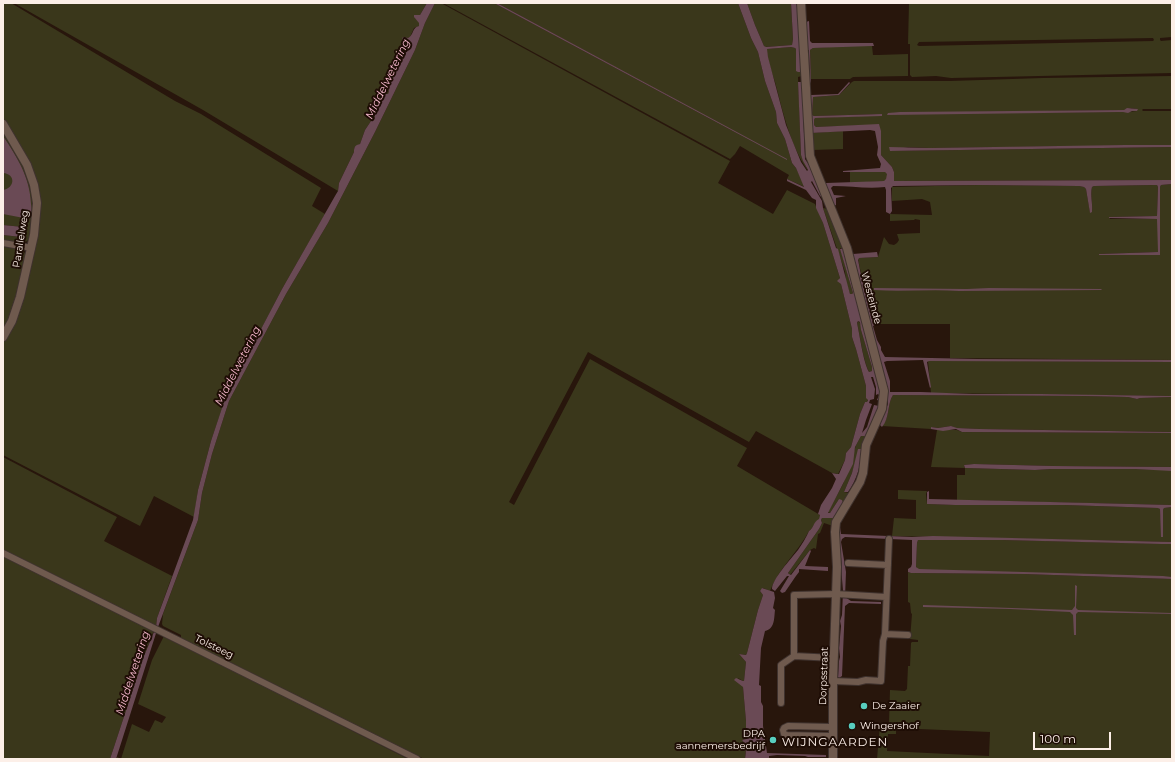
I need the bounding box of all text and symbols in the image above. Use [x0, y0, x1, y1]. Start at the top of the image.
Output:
water label: Middelwetering [363, 37, 413, 121]
street label: Parallelweg [11, 209, 31, 269]
street label: Westeinde [858, 271, 884, 325]
water label: Middelwetering [212, 324, 264, 408]
water label: Middelwetering [113, 629, 153, 717]
street label: Tolsteeg [193, 632, 235, 662]
street label: Dorpsstraat [817, 647, 831, 705]
place label: De Zaaier [872, 700, 920, 712]
marker: De Zaaier [859, 701, 869, 711]
place label: Wingershof [860, 720, 919, 732]
marker: Wingershof [847, 721, 857, 731]
scale bar [1035, 724, 1113, 750]
place label: DPA aannemersbedrijf [676, 728, 765, 752]
text: 100 m [1040, 731, 1076, 746]
marker: DPA aannemersbedrijf [768, 735, 778, 745]
district label: WIJNGAARDEN [782, 735, 888, 749]

